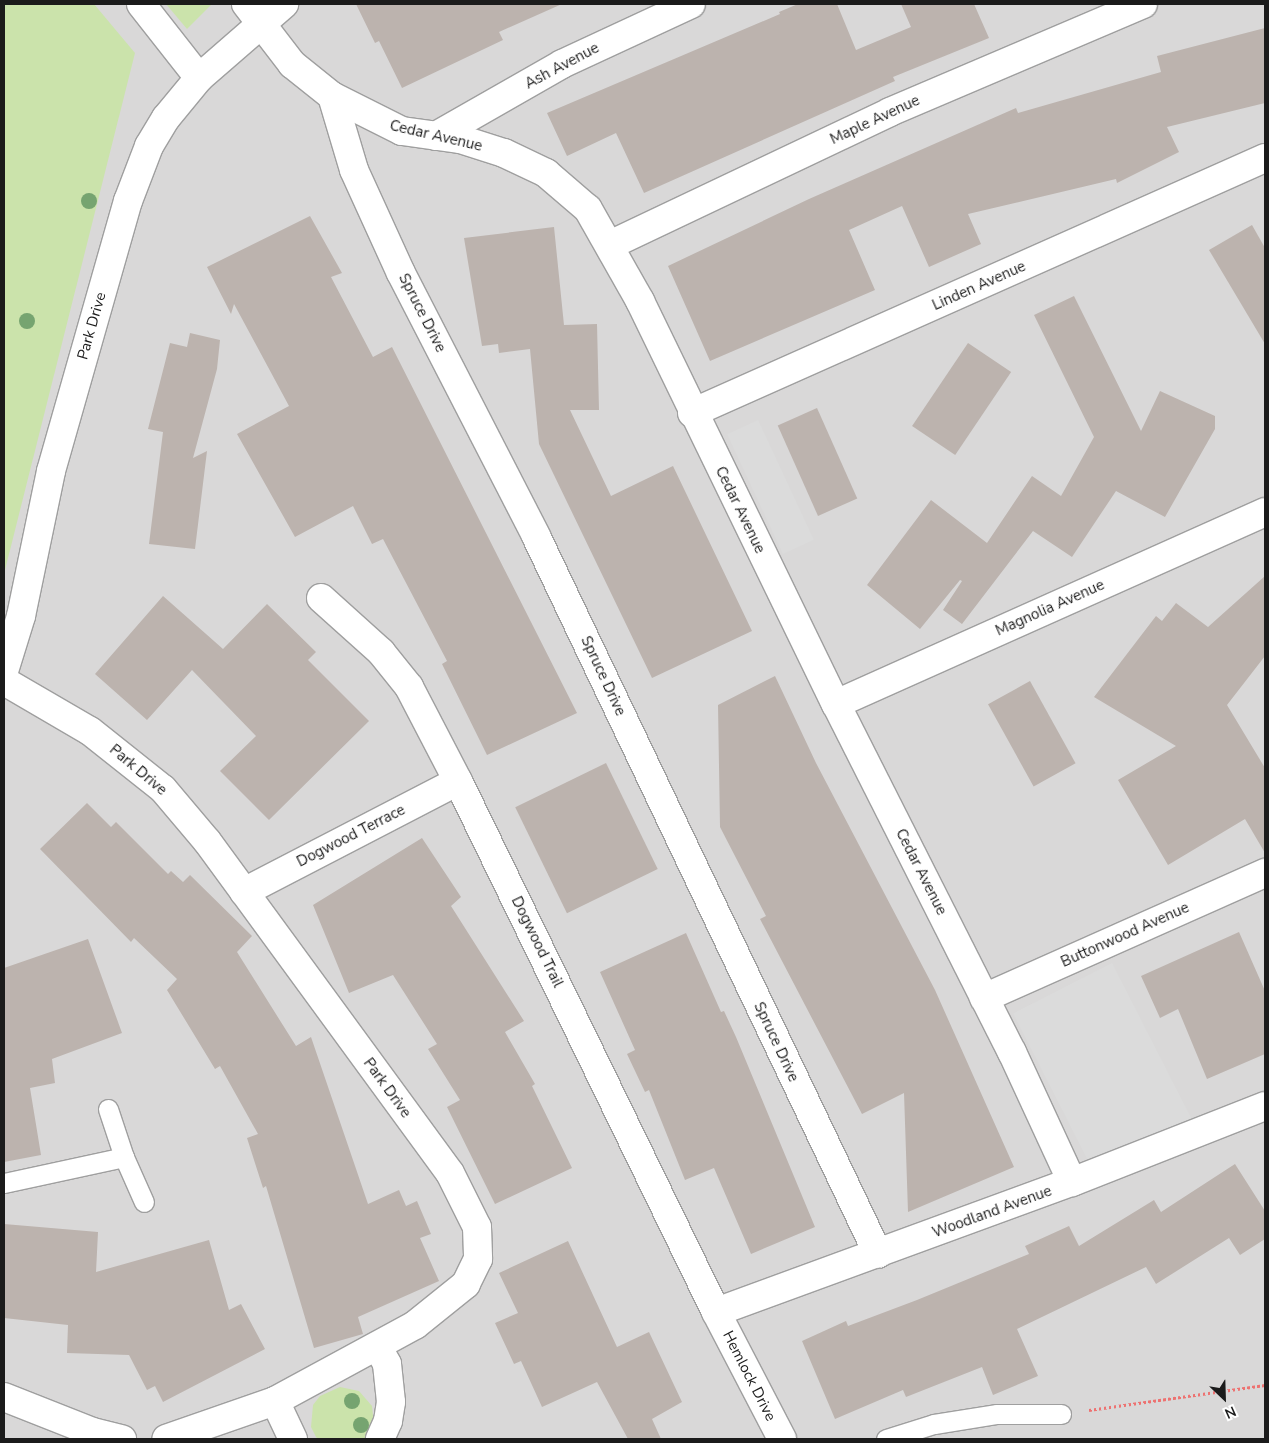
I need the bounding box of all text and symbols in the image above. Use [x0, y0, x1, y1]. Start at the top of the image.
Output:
street label: Ash Avenue [522, 39, 602, 93]
street label: Maple Avenue [827, 91, 923, 149]
street label: Cedar Avenue [388, 117, 484, 155]
street label: Linden Avenue [930, 257, 1028, 315]
street label: Spruce Drive [394, 271, 450, 355]
street label: Park Drive [74, 290, 110, 362]
street label: Cedar Avenue [711, 464, 769, 556]
street label: Magnolia Avenue [993, 576, 1107, 640]
street label: Spruce Drive [577, 633, 629, 719]
street label: Park Drive [106, 741, 170, 799]
street label: Dogwood Terrace [294, 801, 408, 871]
street label: Cedar Avenue [892, 826, 950, 918]
street label: Dogwood Trail [507, 894, 567, 990]
street label: Buttonwood Avenue [1058, 899, 1192, 971]
street label: Spruce Drive [750, 999, 802, 1085]
street label: Park Drive [359, 1055, 415, 1121]
street label: Woodland Avenue [930, 1182, 1054, 1242]
street label: Hemlock Drive [719, 1328, 779, 1424]
north arrow [1199, 1373, 1249, 1423]
text: N [1222, 1401, 1239, 1423]

